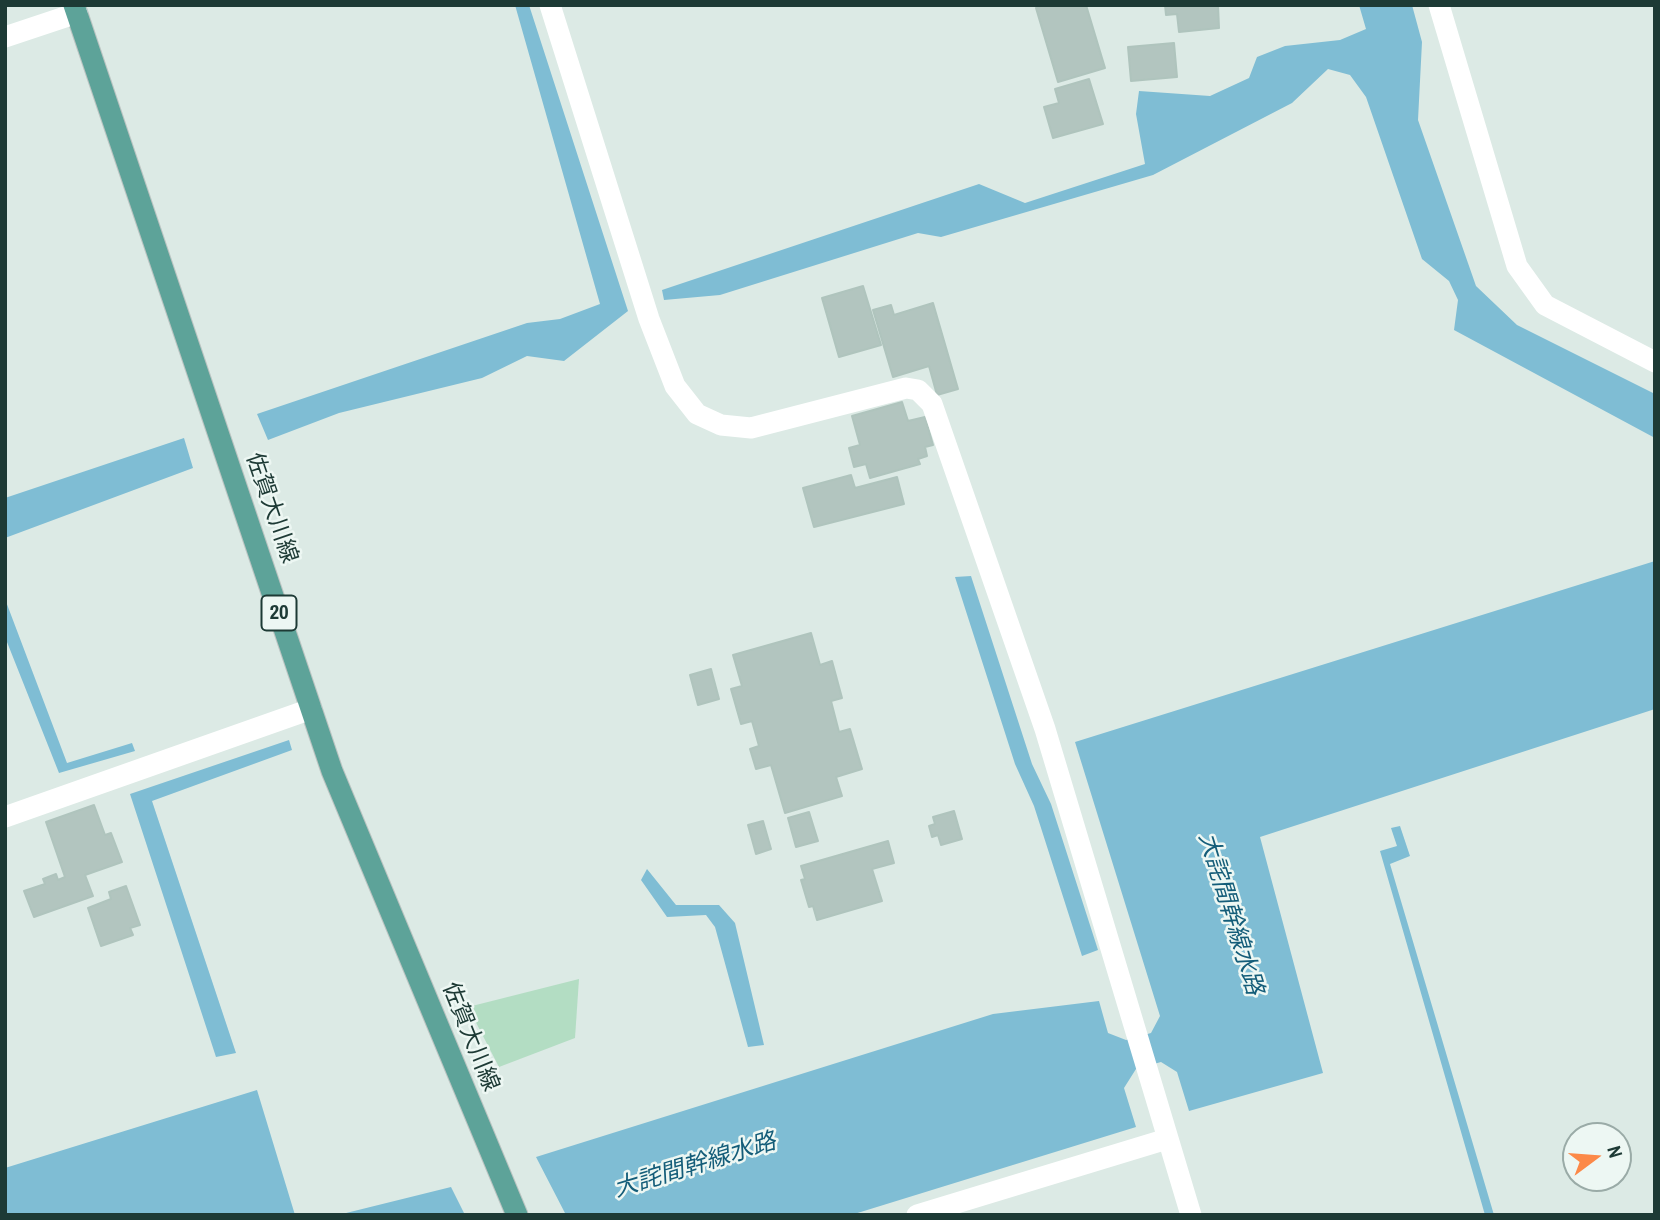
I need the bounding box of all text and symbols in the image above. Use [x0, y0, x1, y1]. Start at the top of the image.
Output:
street label: 佐賀大川線 [239, 449, 303, 567]
road number: 20 [262, 596, 296, 630]
water label: 大詫間幹線水路 [1192, 829, 1268, 999]
street label: 佐賀大川線 [436, 979, 504, 1095]
north arrow [1562, 1122, 1632, 1192]
water label: 大詫間幹線水路 [610, 1128, 780, 1204]
text: N [1601, 1143, 1629, 1161]

